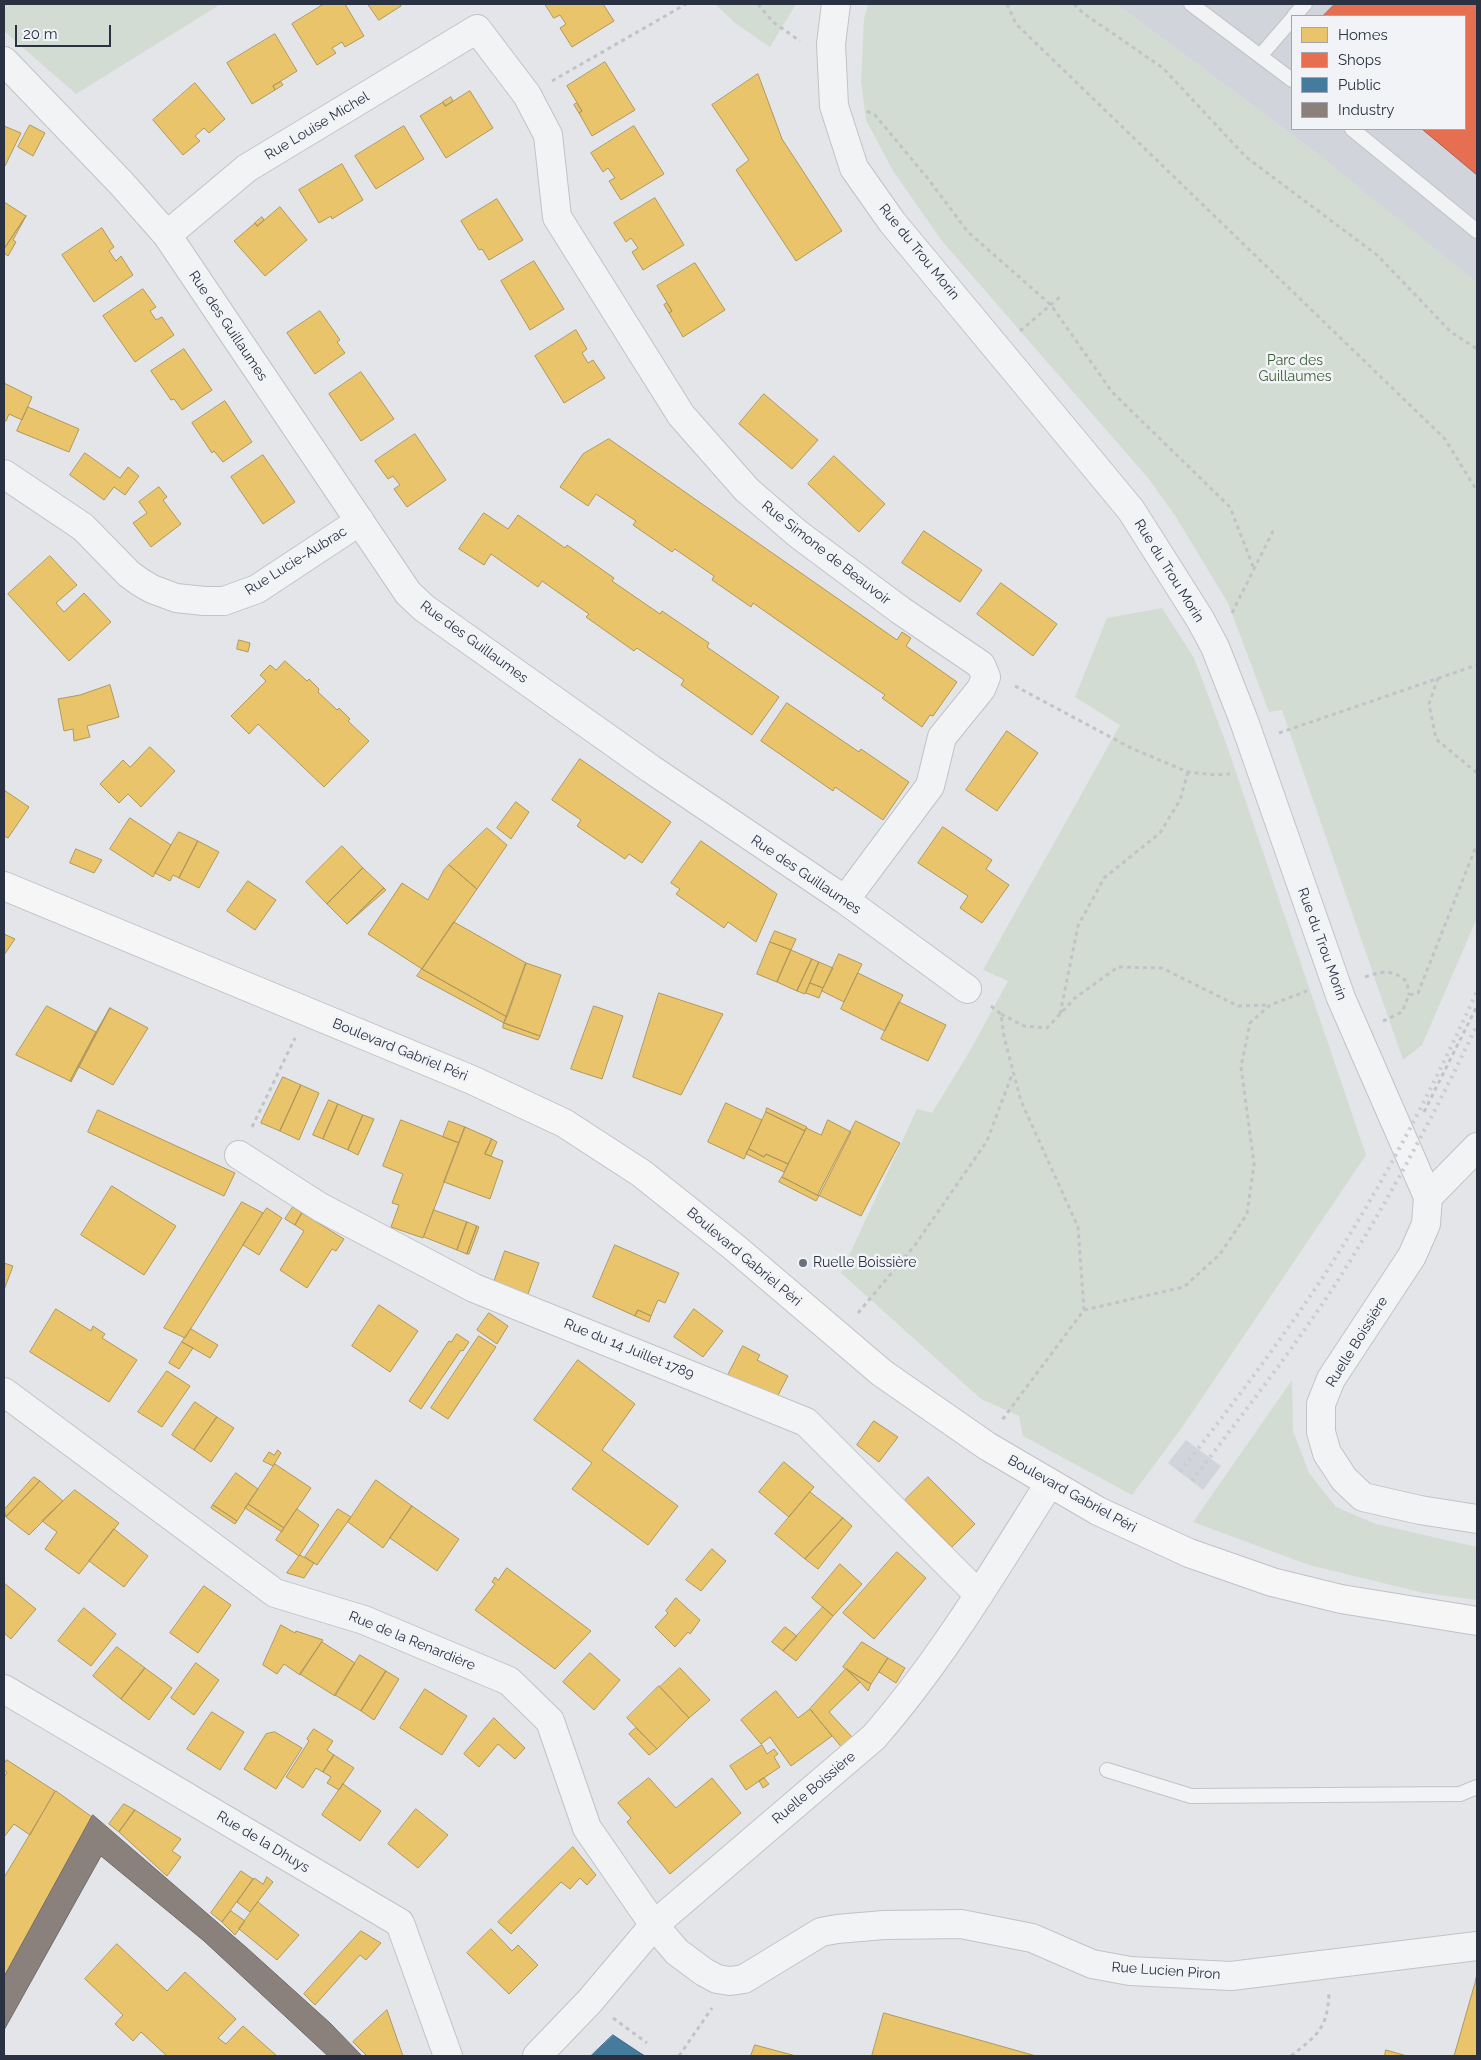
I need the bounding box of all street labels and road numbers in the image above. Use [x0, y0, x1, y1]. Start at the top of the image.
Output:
street label: Rue Louise Michel [262, 88, 372, 164]
street label: Rue du Trou Morin [875, 201, 963, 303]
street label: Rue des Guillaumes [185, 268, 271, 384]
street label: Rue Simone de Beauvoir [758, 497, 894, 609]
street label: Rue du Trou Morin [1130, 516, 1208, 626]
street label: Rue Lucie-Aubrac [242, 523, 350, 599]
street label: Rue des Guillaumes [417, 597, 531, 687]
street label: Rue des Guillaumes [748, 832, 864, 918]
street label: Rue du Trou Morin [1294, 885, 1350, 1003]
street label: Boulevard Gabriel Péri [330, 1015, 470, 1085]
street label: Boulevard Gabriel Péri [683, 1204, 805, 1310]
street label: Ruelle Boissière [1322, 1294, 1392, 1390]
street label: Rue du 14 Juillet 1789 [561, 1315, 697, 1383]
street label: Boulevard Gabriel Péri [1005, 1452, 1139, 1536]
street label: Rue de la Renardière [346, 1608, 478, 1674]
street label: Ruelle Boissière [769, 1748, 859, 1828]
street label: Rue de la Dhuys [214, 1808, 312, 1876]
street label: Rue Lucien Piron [1111, 1959, 1221, 1983]

